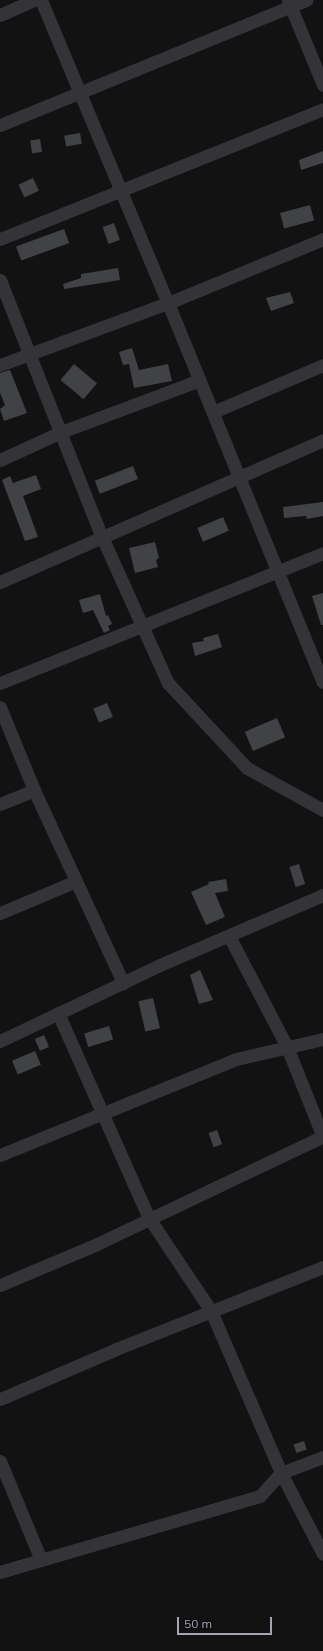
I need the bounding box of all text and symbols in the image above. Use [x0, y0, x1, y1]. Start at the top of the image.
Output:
scale bar [179, 1609, 274, 1635]
text: 50 m [184, 1616, 212, 1631]

